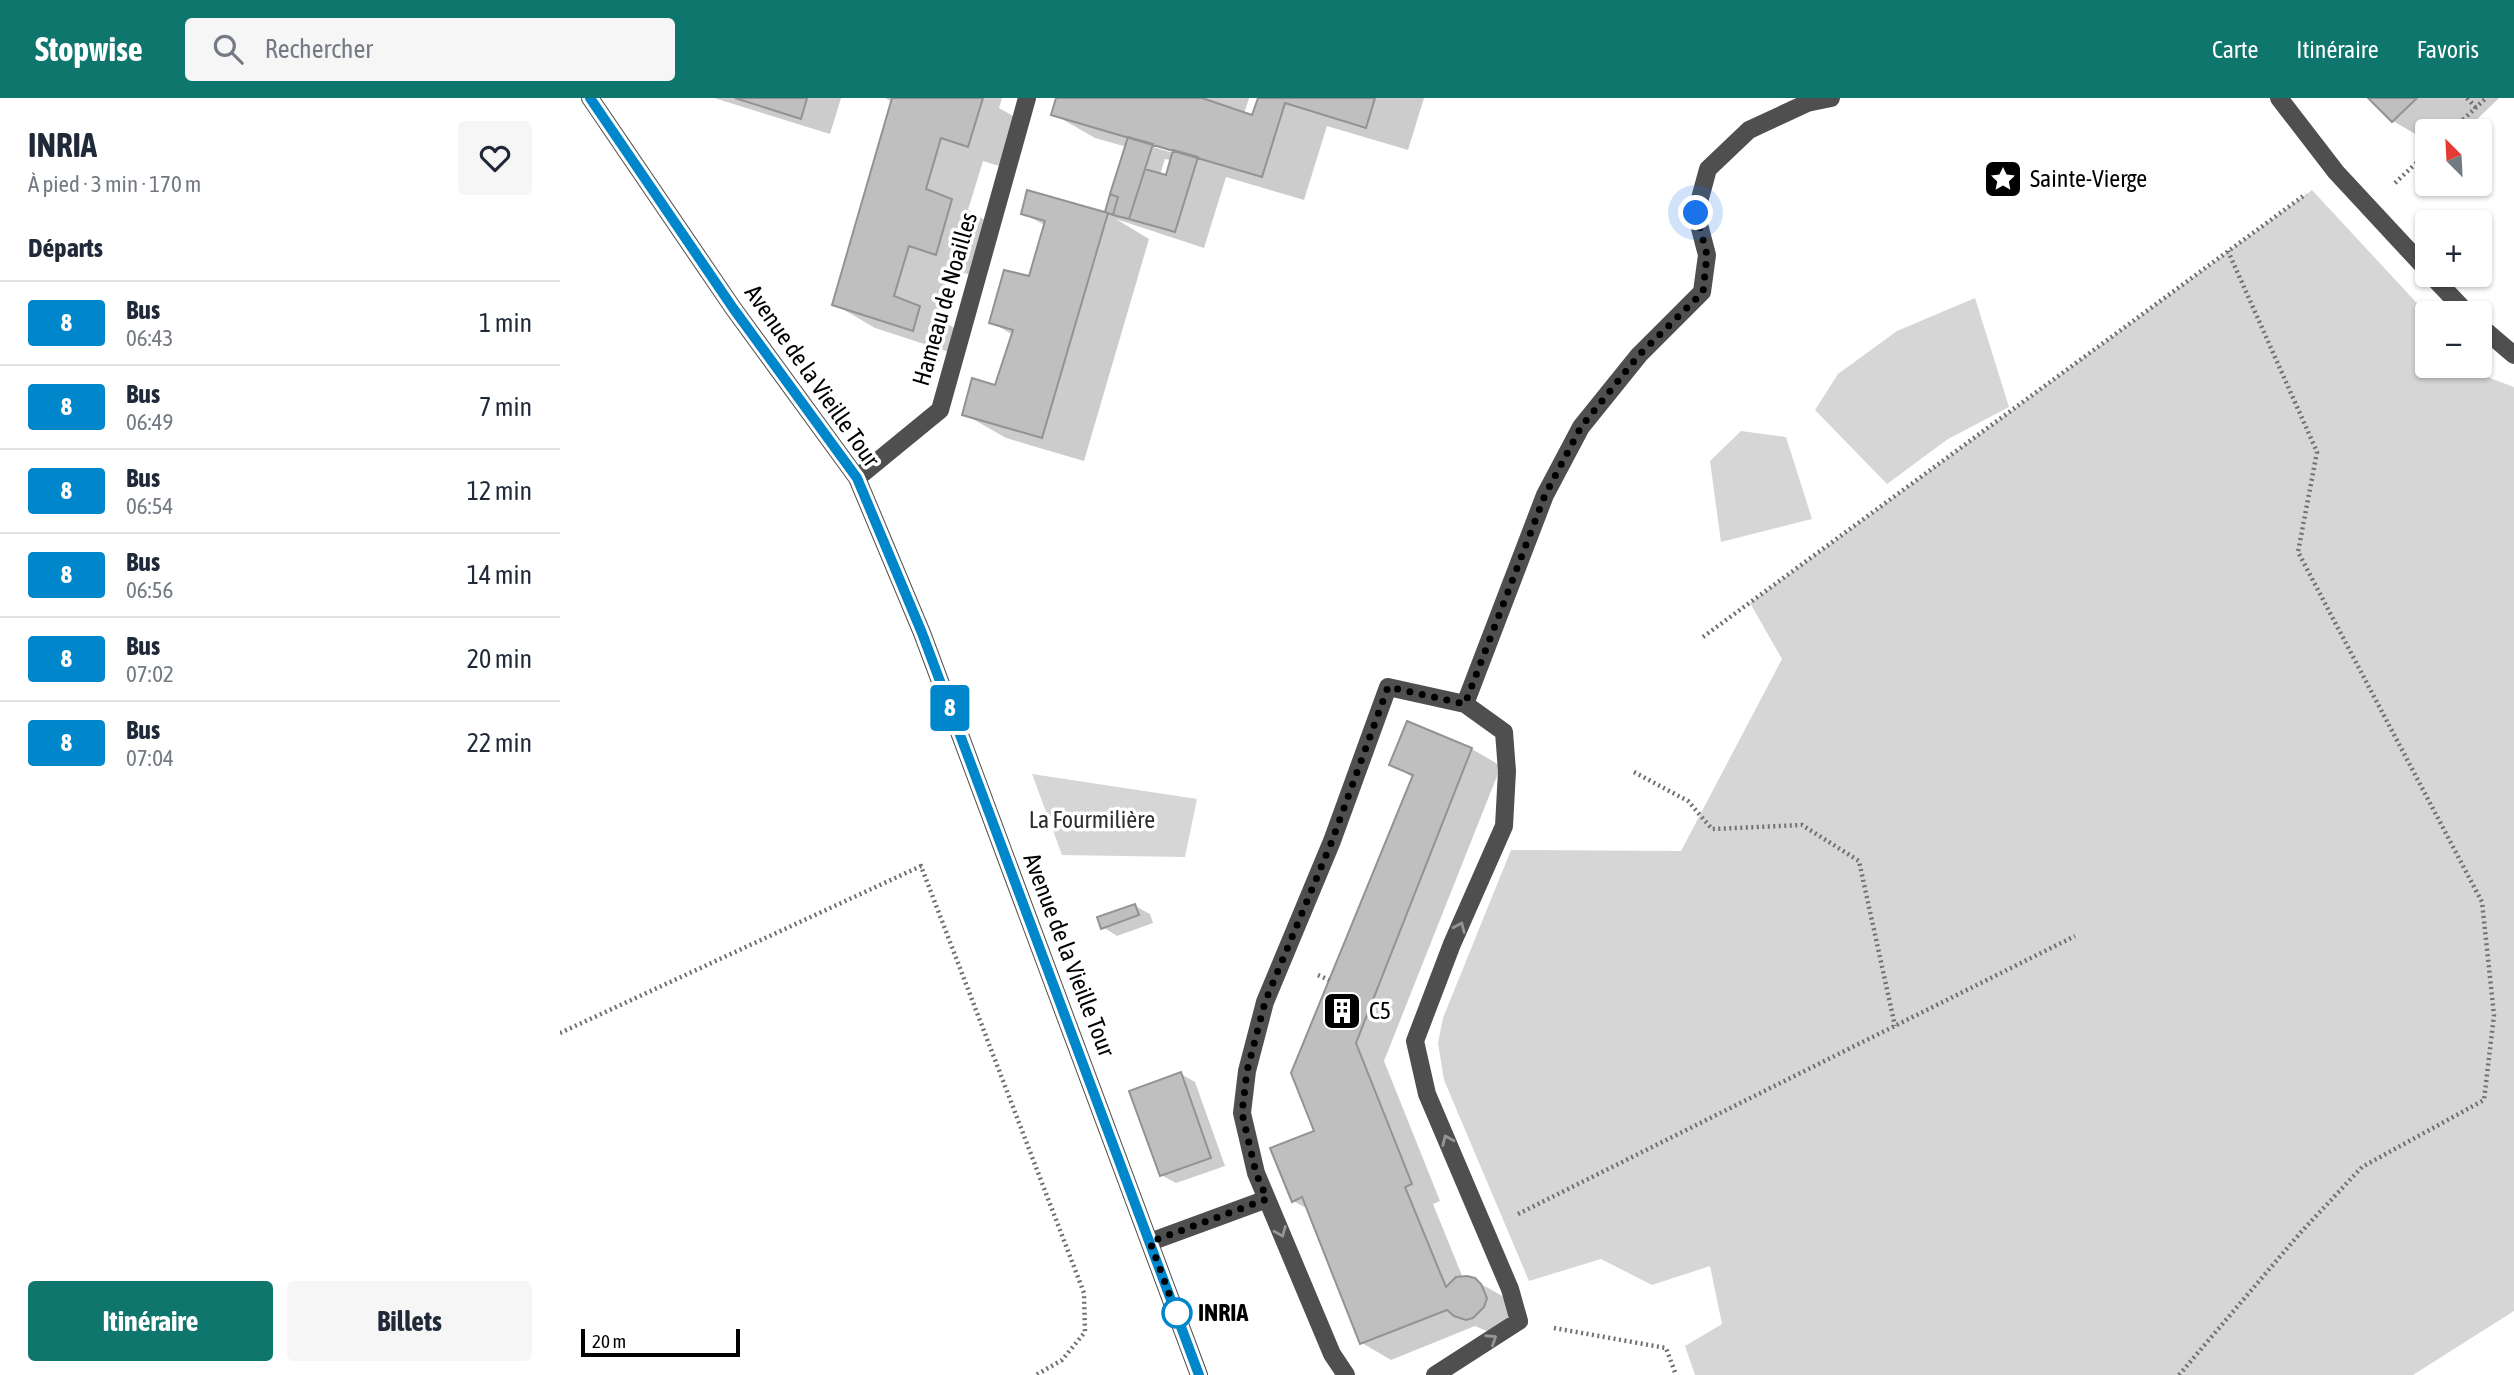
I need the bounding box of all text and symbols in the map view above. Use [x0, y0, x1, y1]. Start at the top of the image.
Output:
search box [185, 18, 675, 81]
text: Stopwise [35, 30, 143, 68]
icon: search [209, 30, 247, 68]
text: Rechercher [265, 34, 373, 64]
text: Carte [2212, 36, 2258, 63]
text: Itinéraire [2296, 36, 2379, 63]
text: Favoris [2417, 36, 2479, 63]
north arrow [2415, 119, 2492, 196]
map controls [2415, 119, 2492, 378]
button: heart [458, 121, 532, 195]
text: INRIA [28, 126, 97, 164]
place icon: Sainte-Vierge [1982, 158, 2024, 200]
place label: Sainte-Vierge [2030, 165, 2147, 192]
text: À pied · 3 min · 170 m [28, 171, 201, 197]
your location [1678, 195, 1713, 230]
street label: Hameau de Noailles [907, 209, 982, 389]
button: + [2415, 210, 2492, 287]
text: Départs [28, 233, 103, 263]
street label: Avenue de la Vieille Tour [740, 280, 886, 472]
text: Bus [126, 295, 160, 325]
button: − [2415, 301, 2492, 378]
text: 1 min [479, 308, 532, 338]
text: 8 [61, 309, 72, 336]
text: 06:43 [126, 325, 173, 351]
text: Bus [126, 379, 160, 409]
text: 7 min [479, 392, 532, 422]
text: 8 [61, 393, 72, 420]
text: 06:49 [126, 409, 173, 435]
text: Bus [126, 463, 160, 493]
text: 12 min [467, 476, 532, 506]
text: 8 [61, 477, 72, 504]
text: 06:54 [126, 493, 173, 519]
text: Bus [126, 547, 160, 577]
text: 14 min [467, 560, 532, 590]
text: 8 [61, 561, 72, 588]
text: 06:56 [126, 577, 173, 603]
text: Bus [126, 631, 160, 661]
text: 20 min [467, 644, 532, 674]
text: 8 [61, 645, 72, 672]
text: 07:02 [126, 661, 174, 687]
line badge: 8 [927, 685, 973, 731]
text: 8 [944, 694, 956, 721]
text: Bus [126, 715, 160, 745]
text: 22 min [467, 728, 532, 758]
text: 8 [61, 729, 72, 756]
text: 07:04 [126, 745, 174, 771]
park label: La Fourmilière [1029, 806, 1155, 833]
street label: Avenue de la Vieille Tour [1018, 849, 1121, 1061]
one-way arrow [1452, 921, 1466, 934]
building icon: C5 [1321, 990, 1363, 1032]
place label: C5 [1369, 997, 1391, 1024]
one-way arrow [1441, 1134, 1455, 1147]
one-way arrow [1273, 1225, 1287, 1237]
button: Itinéraire [28, 1281, 273, 1361]
button: Billets [287, 1281, 532, 1361]
marker: INRIA [1162, 1298, 1192, 1328]
place label: INRIA [1198, 1299, 1248, 1326]
scale bar [581, 1326, 740, 1358]
text: 20 m [592, 1330, 626, 1352]
one-way arrow [1485, 1334, 1498, 1347]

